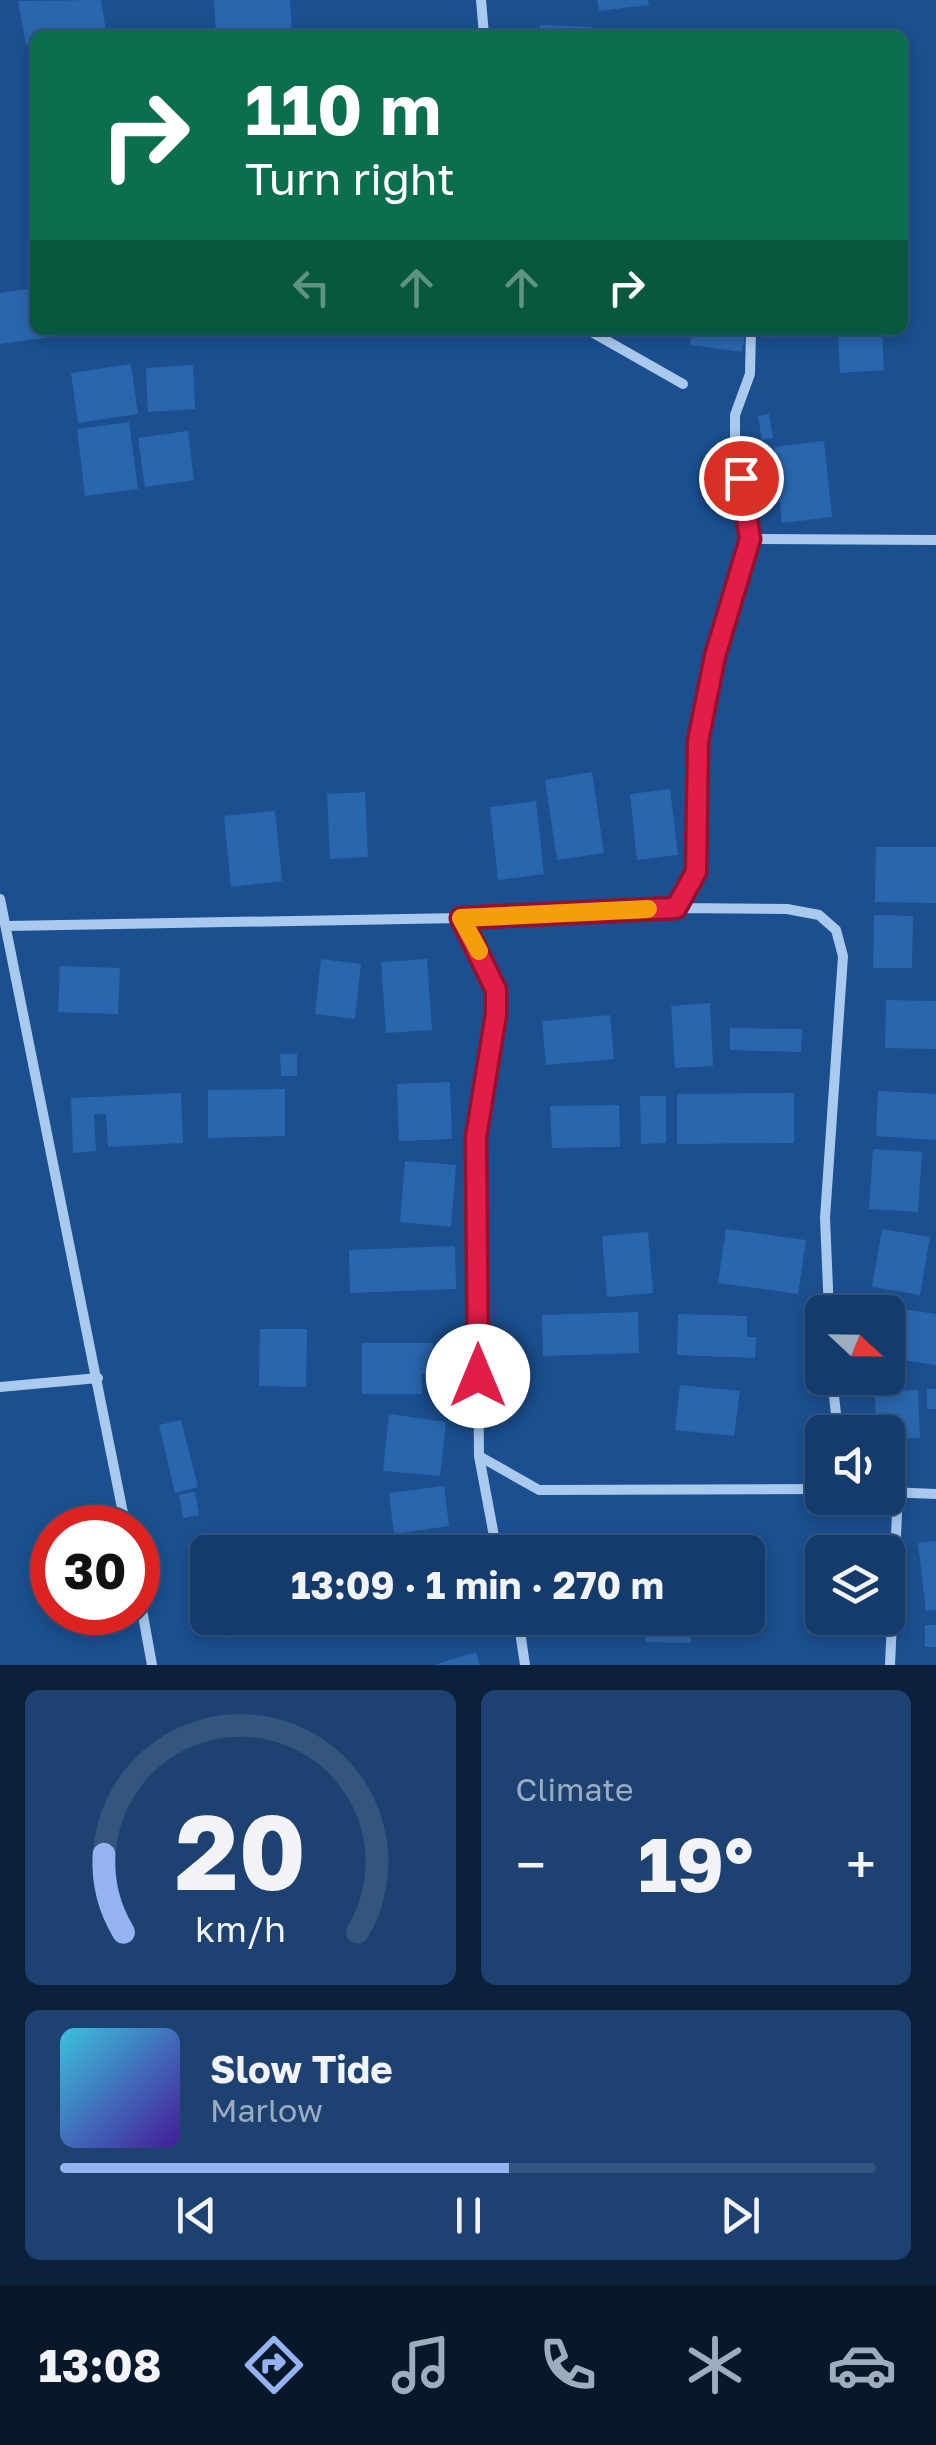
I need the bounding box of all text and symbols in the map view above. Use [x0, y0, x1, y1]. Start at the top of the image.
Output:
text: 110 m [245, 66, 441, 150]
icon: right [80, 70, 210, 200]
text: Turn right [245, 151, 455, 205]
icon: left [284, 260, 339, 315]
icon: ahead [389, 260, 444, 315]
icon: ahead [494, 260, 549, 315]
icon: right [599, 260, 654, 315]
pin [699, 436, 784, 521]
icon: arrive [714, 451, 769, 506]
north arrow [805, 1295, 905, 1395]
map controls [805, 1295, 905, 1635]
position arrow [426, 1324, 530, 1428]
button: sound [805, 1415, 905, 1515]
speed limit sign: 30 [30, 1505, 160, 1635]
button: layers [805, 1535, 905, 1635]
text: 13:09 · 1 min · 270 m [291, 1562, 664, 1607]
text: Climate [516, 1770, 634, 1808]
text: 20 [175, 1788, 306, 1913]
text: 19° [638, 1818, 754, 1909]
text: − [516, 1831, 546, 1897]
text: + [846, 1831, 876, 1897]
text: km/h [195, 1907, 286, 1950]
text: Slow Tide [210, 2046, 393, 2091]
text: Marlow [210, 2091, 323, 2129]
icon: previous [169, 2188, 224, 2243]
icon: pause [441, 2188, 496, 2243]
icon: next [713, 2188, 768, 2243]
icon: directions [239, 2330, 309, 2400]
icon: music [386, 2330, 456, 2400]
icon: phone [533, 2330, 603, 2400]
icon: climate [680, 2330, 750, 2400]
icon: car [827, 2330, 897, 2400]
text: 13:08 [39, 2338, 162, 2392]

